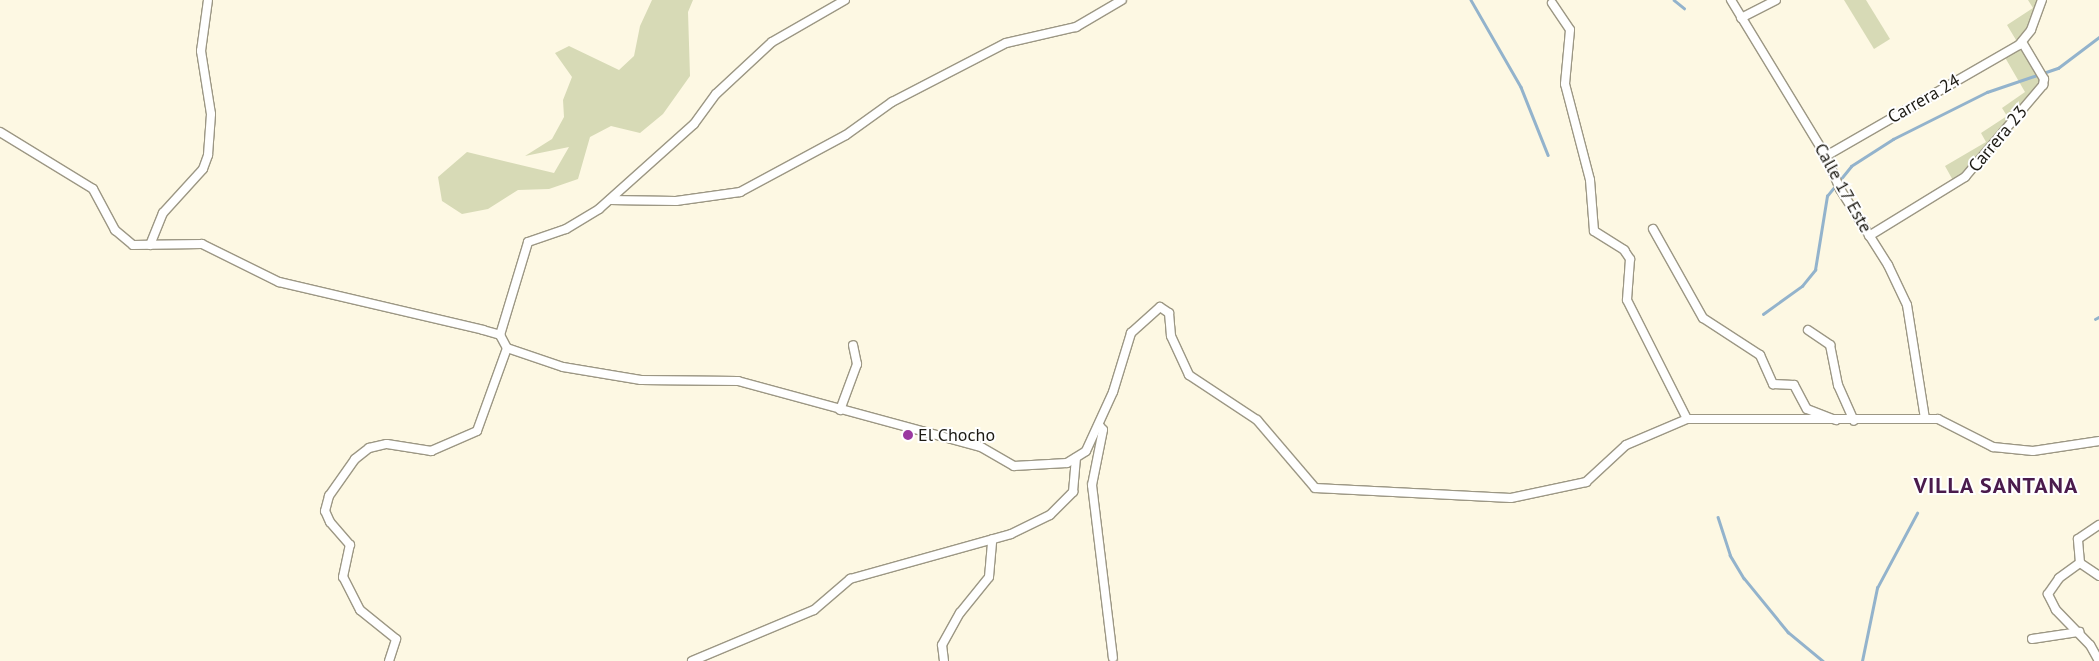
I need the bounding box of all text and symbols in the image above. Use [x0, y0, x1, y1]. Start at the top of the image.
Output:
street label: Carrera 24 [1884, 70, 1964, 128]
street label: Carrera 23 [1964, 102, 2032, 176]
street label: Calle 17 Este [1809, 139, 1877, 237]
place label: El Chocho [918, 424, 995, 446]
marker: El Chocho [902, 429, 914, 441]
district label: VILLA SANTANA [1912, 473, 2080, 499]

